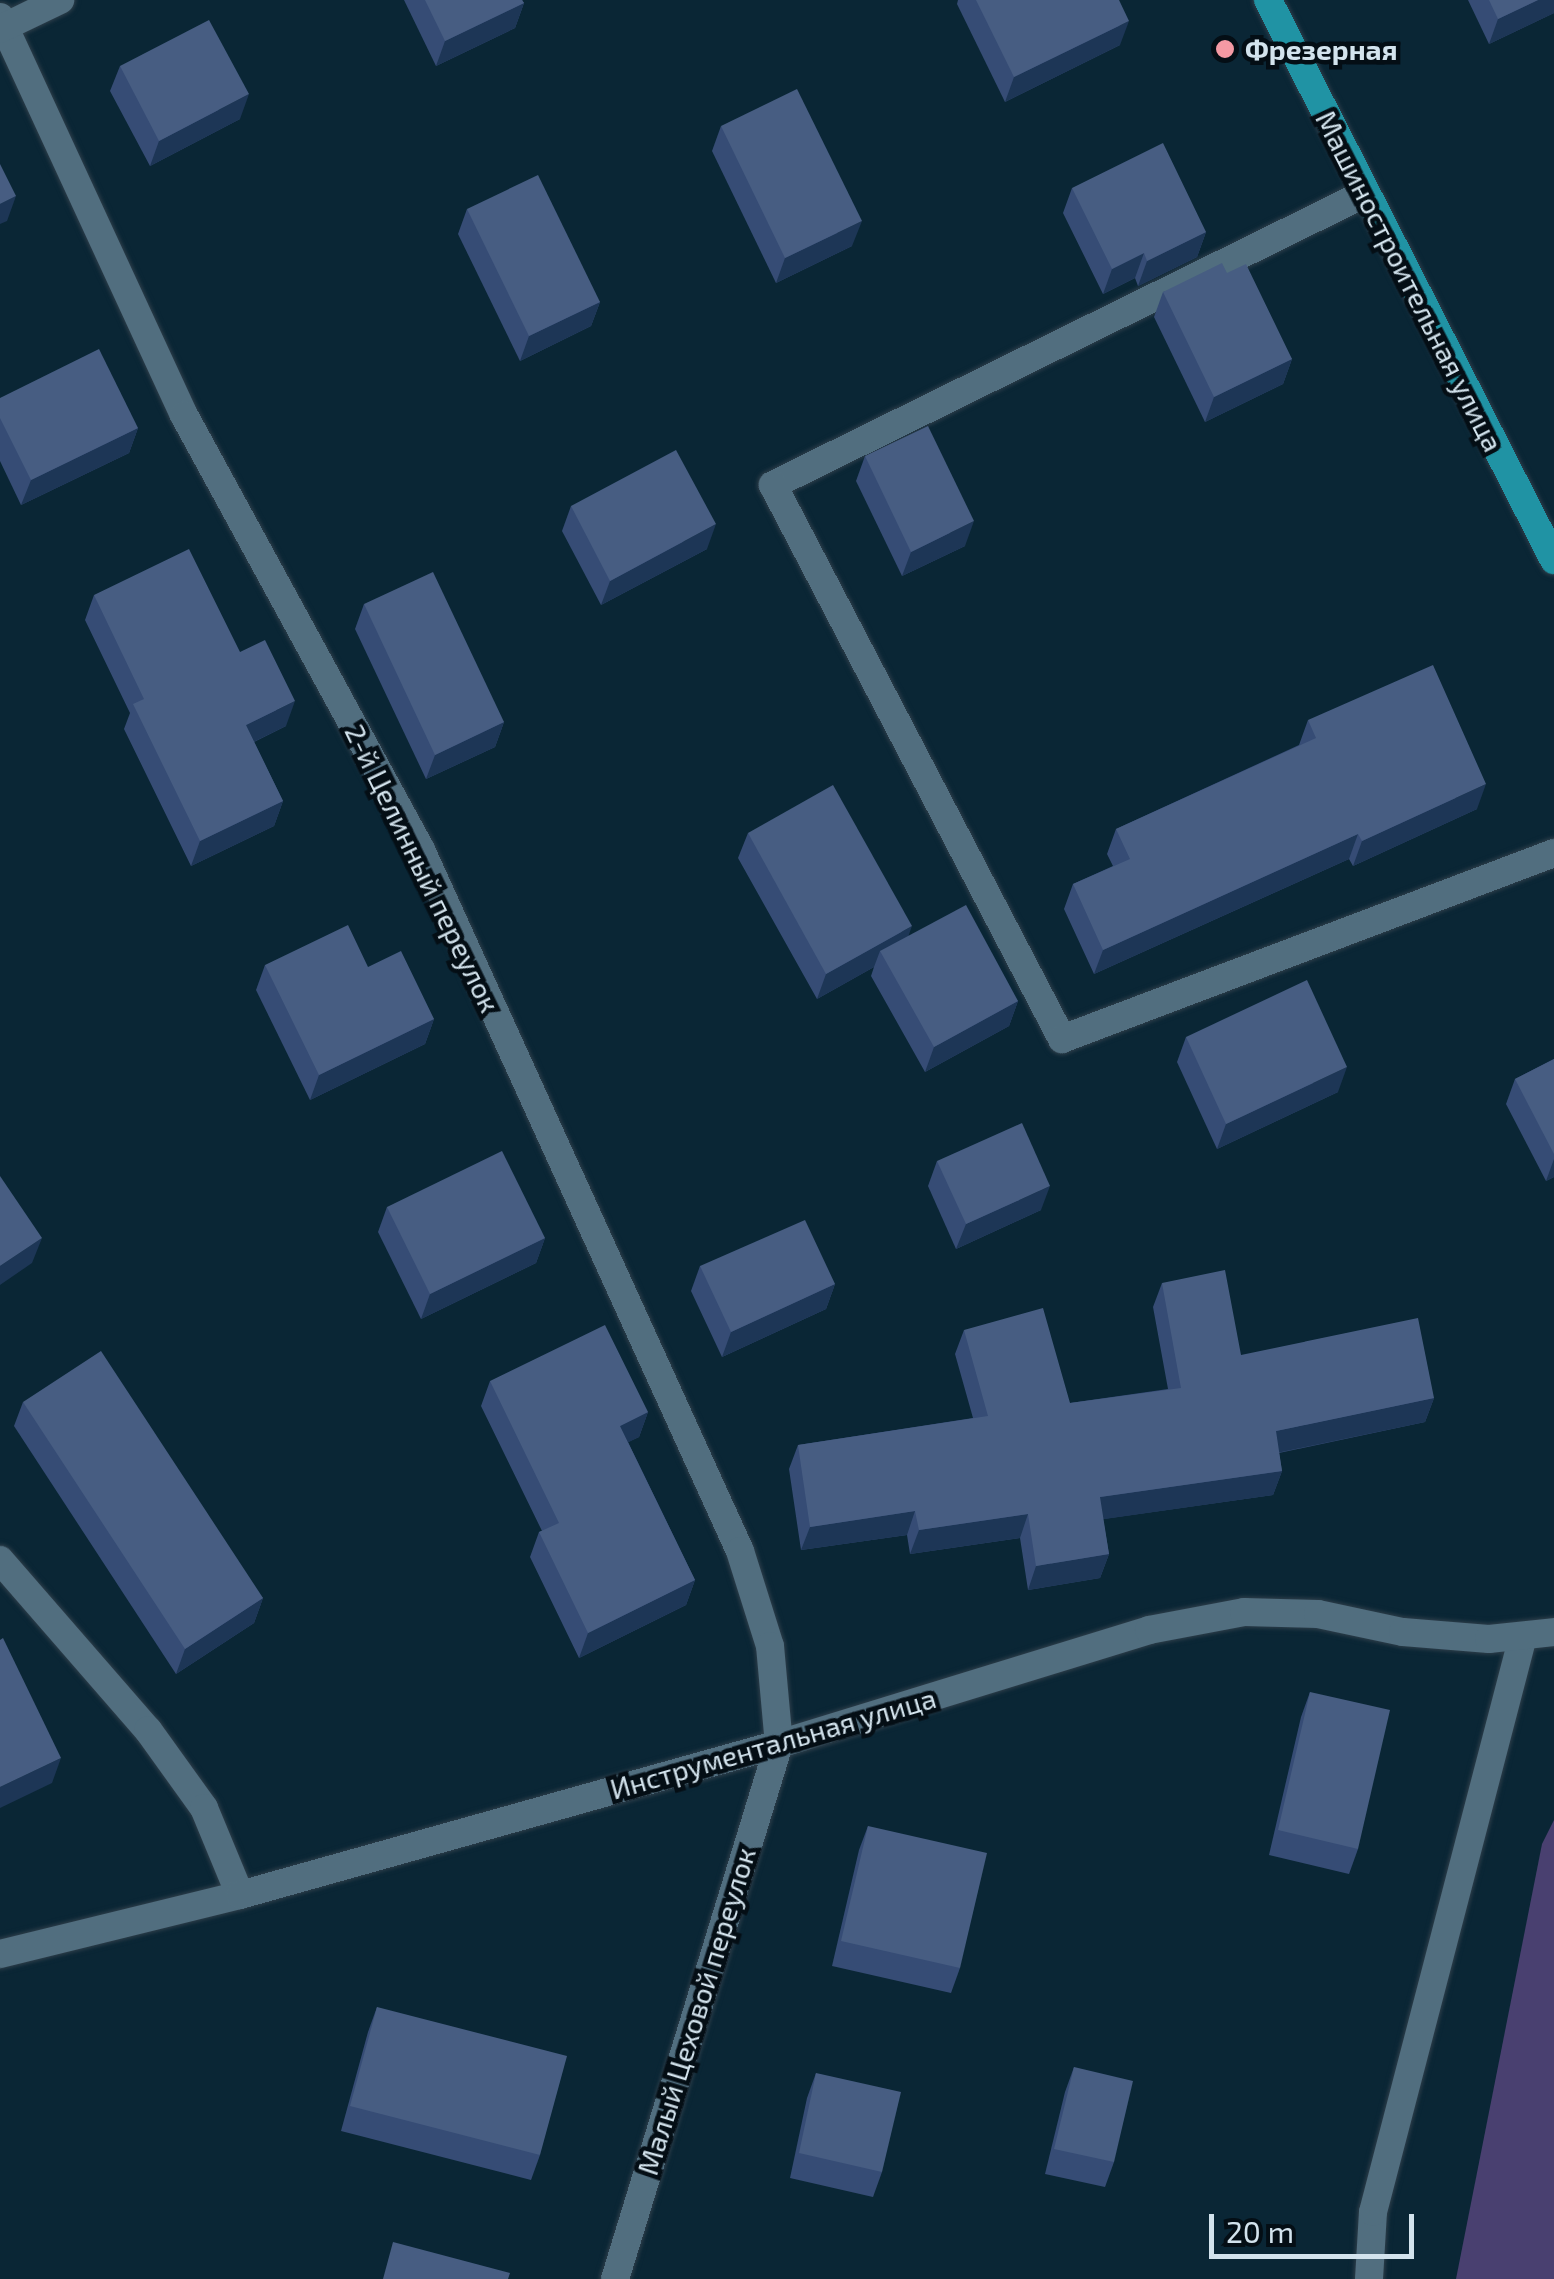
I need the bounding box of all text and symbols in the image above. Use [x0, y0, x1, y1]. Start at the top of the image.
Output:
place label: Фрезерная [1245, 32, 1397, 66]
marker: Фрезерная [1214, 38, 1236, 60]
street label: Машиностроительная улица [1309, 105, 1511, 457]
street label: 2-й Целинный переулок [339, 718, 507, 1018]
street label: Инструментальная улица [606, 1680, 940, 1806]
street label: Малый Цеховой переулок [630, 1843, 762, 2179]
scale bar [1214, 2194, 1419, 2256]
text: 20 m [1226, 2213, 1294, 2249]

